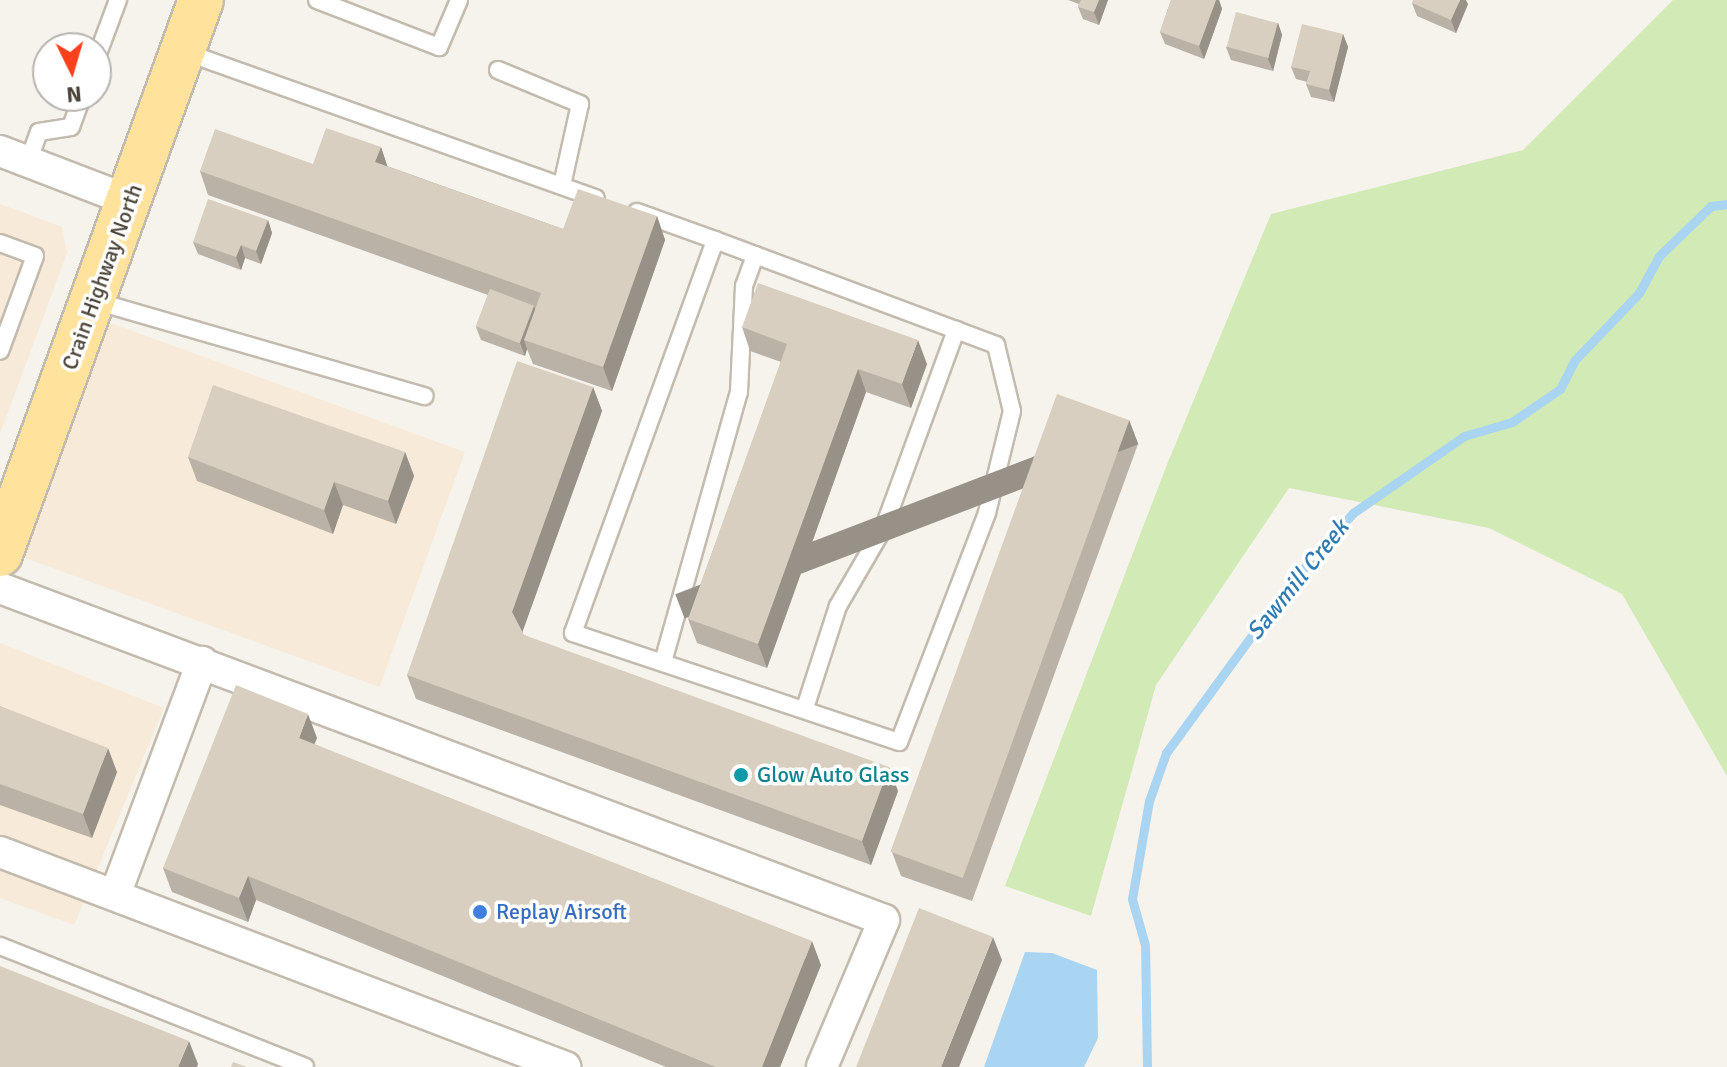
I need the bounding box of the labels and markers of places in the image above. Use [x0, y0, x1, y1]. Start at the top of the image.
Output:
place label: Glow Auto Glass [757, 762, 909, 788]
marker: Glow Auto Glass [732, 766, 750, 784]
place label: Replay Airsoft [496, 899, 627, 925]
marker: Replay Airsoft [471, 903, 489, 921]

